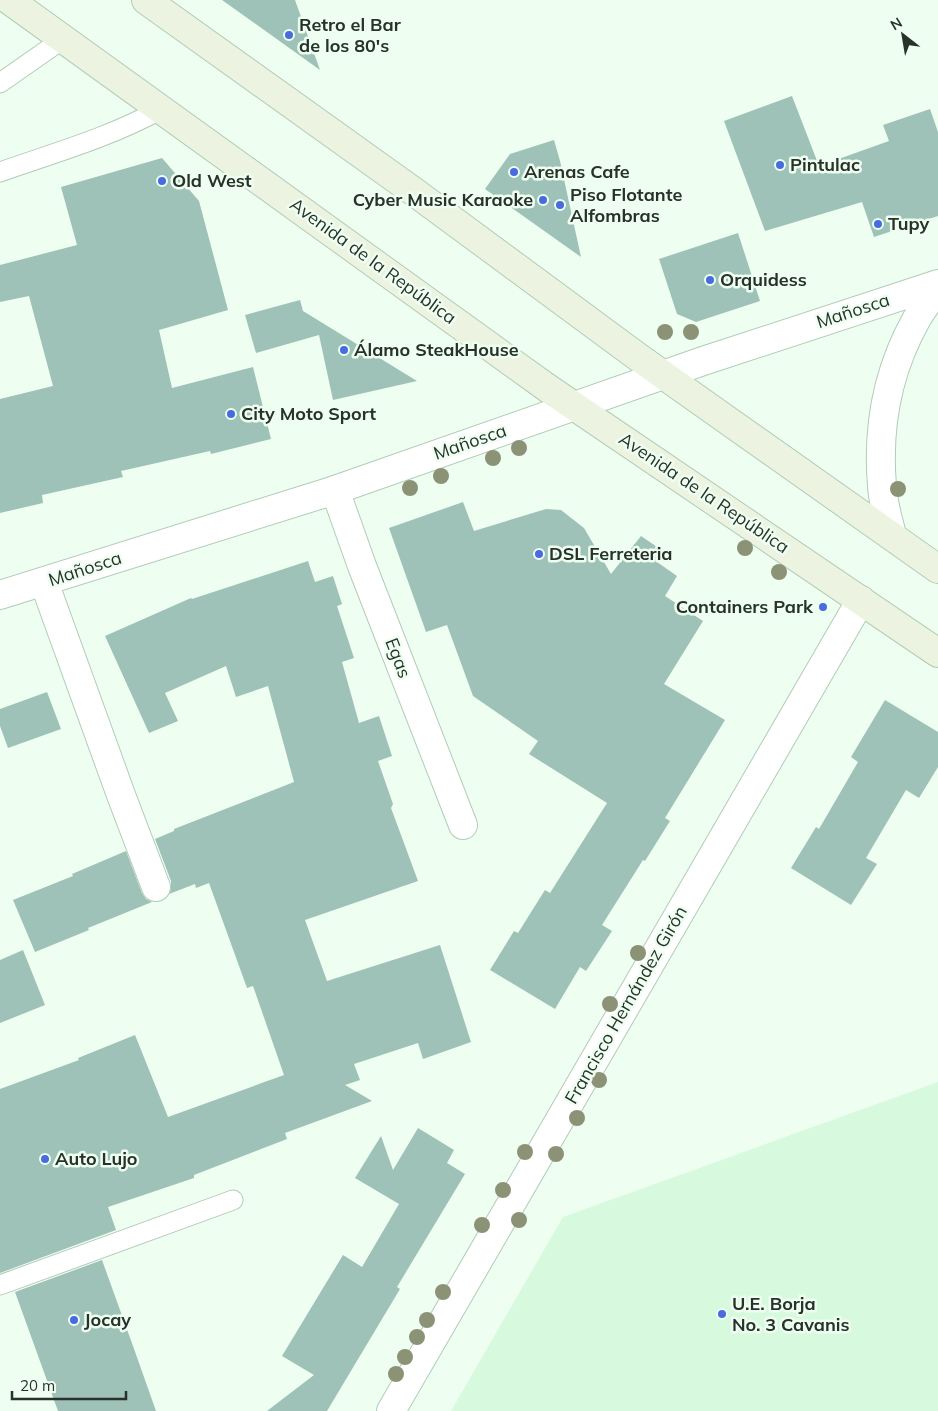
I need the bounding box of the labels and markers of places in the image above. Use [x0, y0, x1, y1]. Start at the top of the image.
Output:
place label: Retro el Bar de los 80's [299, 13, 402, 57]
marker: Retro el Bar de los 80's [283, 29, 295, 41]
place label: Pintulac [790, 153, 860, 176]
marker: Pintulac [774, 159, 786, 171]
place label: Arenas Cafe [524, 160, 630, 183]
marker: Arenas Cafe [508, 166, 520, 178]
place label: Old West [172, 169, 252, 192]
marker: Old West [156, 175, 168, 187]
place label: Piso Flotante Alfombras [570, 183, 682, 227]
place label: Cyber Music Karaoke [353, 188, 533, 211]
marker: Cyber Music Karaoke [537, 194, 549, 206]
marker: Piso Flotante Alfombras [554, 199, 566, 211]
place label: Tupy [888, 212, 929, 235]
marker: Tupy [872, 218, 884, 230]
place label: Orquidess [720, 268, 807, 291]
marker: Orquidess [704, 274, 716, 286]
place label: Álamo SteakHouse [354, 338, 519, 361]
marker: Álamo SteakHouse [338, 344, 350, 356]
place label: City Moto Sport [241, 402, 376, 425]
marker: City Moto Sport [225, 408, 237, 420]
place label: DSL Ferreteria [549, 542, 673, 565]
marker: DSL Ferreteria [533, 548, 545, 560]
place label: Containers Park [676, 595, 814, 618]
marker: Containers Park [817, 601, 829, 613]
place label: Auto Lujo [55, 1147, 138, 1170]
marker: Auto Lujo [39, 1153, 51, 1165]
place label: U.E. Borja No. 3 Cavanis [732, 1292, 849, 1336]
place label: Jocay [84, 1308, 131, 1331]
marker: U.E. Borja No. 3 Cavanis [716, 1308, 728, 1320]
marker: Jocay [68, 1314, 80, 1326]

